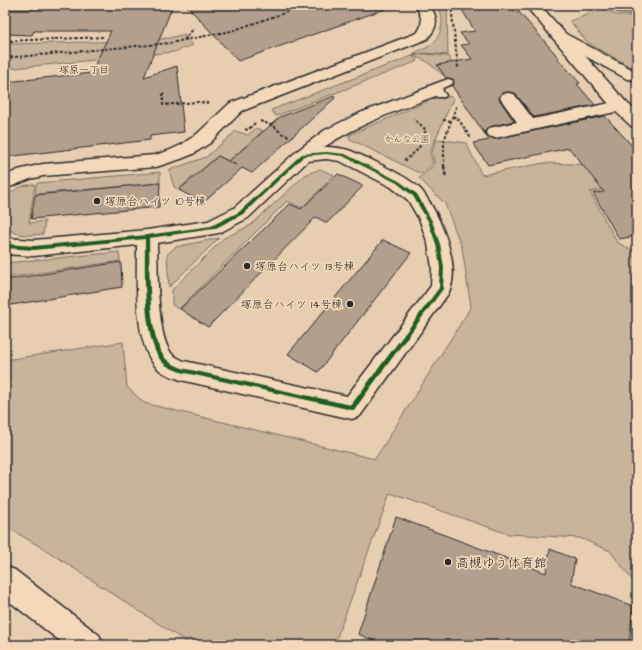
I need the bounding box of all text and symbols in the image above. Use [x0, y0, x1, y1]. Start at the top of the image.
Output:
district label: 塚原一丁目 [59, 63, 109, 77]
park label: かんな公園 [385, 133, 429, 146]
place label: 塚原台ハイツ 10号棟 [105, 194, 206, 209]
marker: 塚原台ハイツ 10号棟 [92, 196, 102, 206]
place label: 塚原台ハイツ 13号棟 [255, 259, 354, 274]
marker: 塚原台ハイツ 13号棟 [242, 261, 252, 271]
place label: 塚原台ハイツ 14号棟 [241, 297, 342, 312]
marker: 塚原台ハイツ 14号棟 [345, 299, 355, 309]
place label: 高槻ゆう体育館 [456, 554, 547, 572]
marker: 高槻ゆう体育館 [443, 557, 453, 567]

